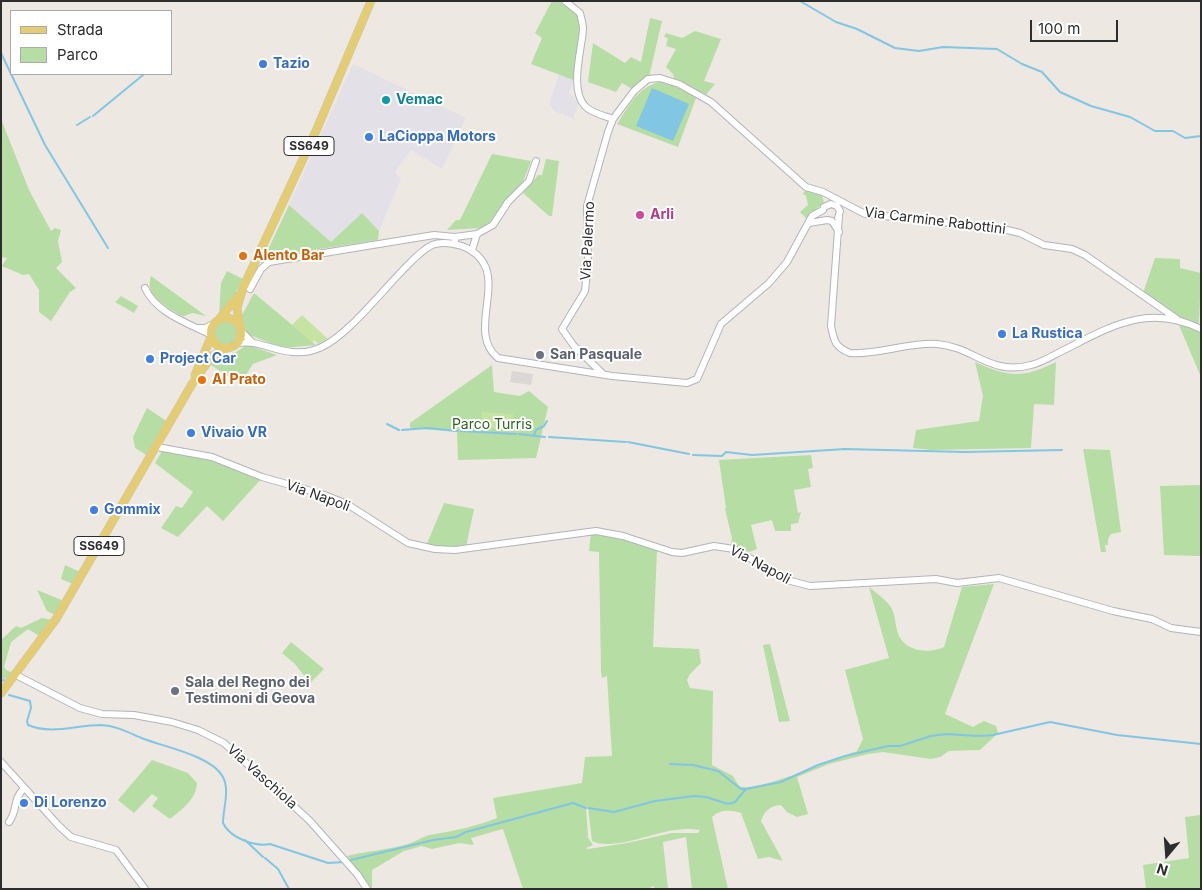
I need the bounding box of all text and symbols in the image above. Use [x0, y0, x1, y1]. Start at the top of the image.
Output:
legend [10, 10, 172, 75]
scale bar [1032, 10, 1120, 42]
text: 100 m [1038, 19, 1080, 38]
text: Strada [57, 20, 103, 39]
text: Parco [57, 45, 98, 64]
place label: Tazio [273, 56, 310, 72]
marker: Tazio [257, 58, 269, 70]
place label: Vemac [396, 92, 443, 108]
marker: Vemac [380, 94, 392, 106]
place label: LaCioppa Motors [379, 129, 496, 145]
marker: LaCioppa Motors [363, 131, 375, 143]
road number: SS649 [284, 136, 334, 156]
street label: Via Palermo [578, 201, 598, 281]
street label: Via Carmine Rabottini [863, 204, 1007, 238]
place label: Arli [650, 207, 674, 223]
marker: Arli [634, 209, 646, 221]
place label: Alento Bar [253, 248, 324, 264]
marker: Alento Bar [237, 250, 249, 262]
place label: La Rustica [1012, 326, 1083, 342]
marker: La Rustica [996, 328, 1008, 340]
place label: San Pasquale [550, 347, 642, 363]
marker: San Pasquale [534, 349, 546, 361]
place label: Project Car [160, 351, 236, 367]
marker: Project Car [144, 353, 156, 365]
place label: Al Prato [212, 372, 266, 388]
marker: Al Prato [196, 374, 208, 386]
park label: Parco Turris [452, 417, 532, 433]
place label: Vivaio VR [201, 425, 267, 441]
marker: Vivaio VR [185, 427, 197, 439]
street label: Via Napoli [284, 477, 352, 515]
place label: Gommix [104, 502, 161, 518]
marker: Gommix [88, 504, 100, 516]
road number: SS649 [74, 536, 124, 556]
street label: Via Napoli [726, 542, 794, 588]
place label: Sala del Regno dei Testimoni di Geova [185, 675, 315, 708]
marker: Sala del Regno dei Testimoni di Geova [169, 685, 181, 697]
street label: Via Vaschiola [224, 741, 300, 813]
place label: Di Lorenzo [34, 795, 106, 811]
marker: Di Lorenzo [18, 797, 30, 809]
north arrow [1142, 830, 1192, 880]
text: N [1155, 860, 1170, 879]

